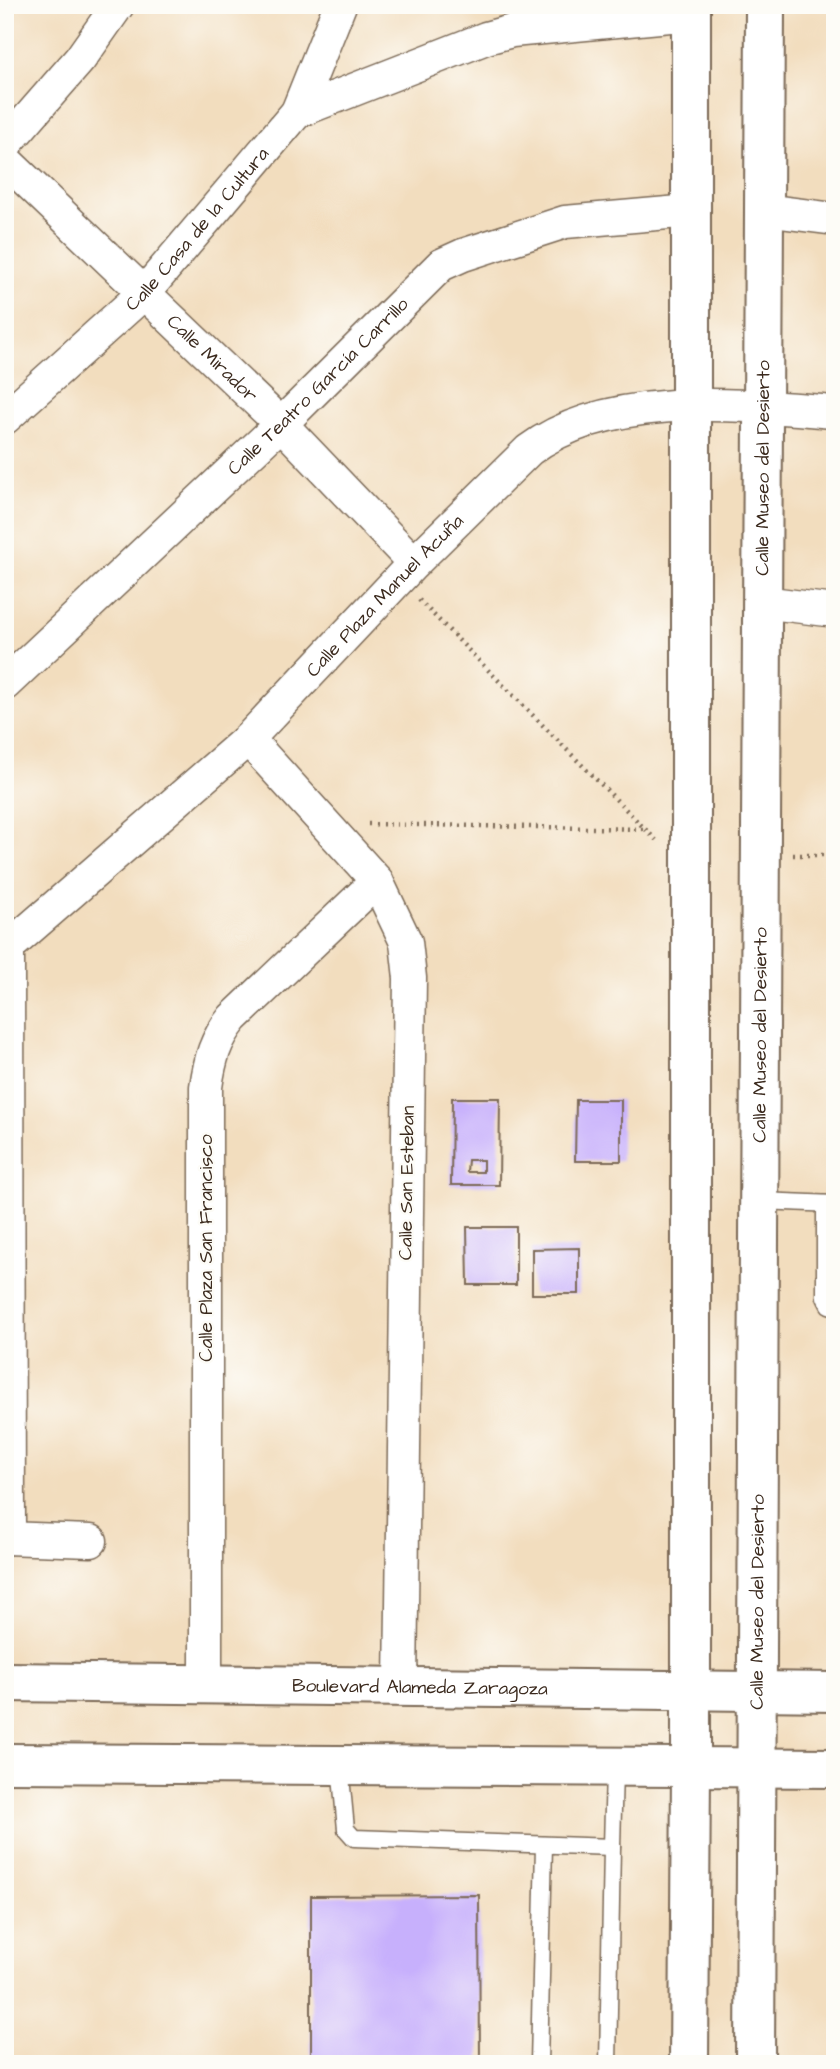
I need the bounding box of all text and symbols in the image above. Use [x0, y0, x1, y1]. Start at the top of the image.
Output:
street label: Calle Casa de la Cultura [119, 141, 275, 317]
street label: Calle Teatro García Carrillo [221, 291, 415, 481]
street label: Calle Mirador [161, 308, 264, 409]
street label: Calle Museo del Desierto [749, 360, 777, 576]
street label: Calle Plaza Manuel Acuña [300, 508, 470, 683]
street label: Calle Museo del Desierto [746, 927, 774, 1143]
street label: Calle San Esteban [392, 1106, 422, 1260]
street label: Calle Plaza San Francisco [193, 1134, 220, 1362]
street label: Calle Museo del Desierto [743, 1494, 771, 1710]
street label: Boulevard Alameda Zaragoza [292, 1672, 548, 1703]

